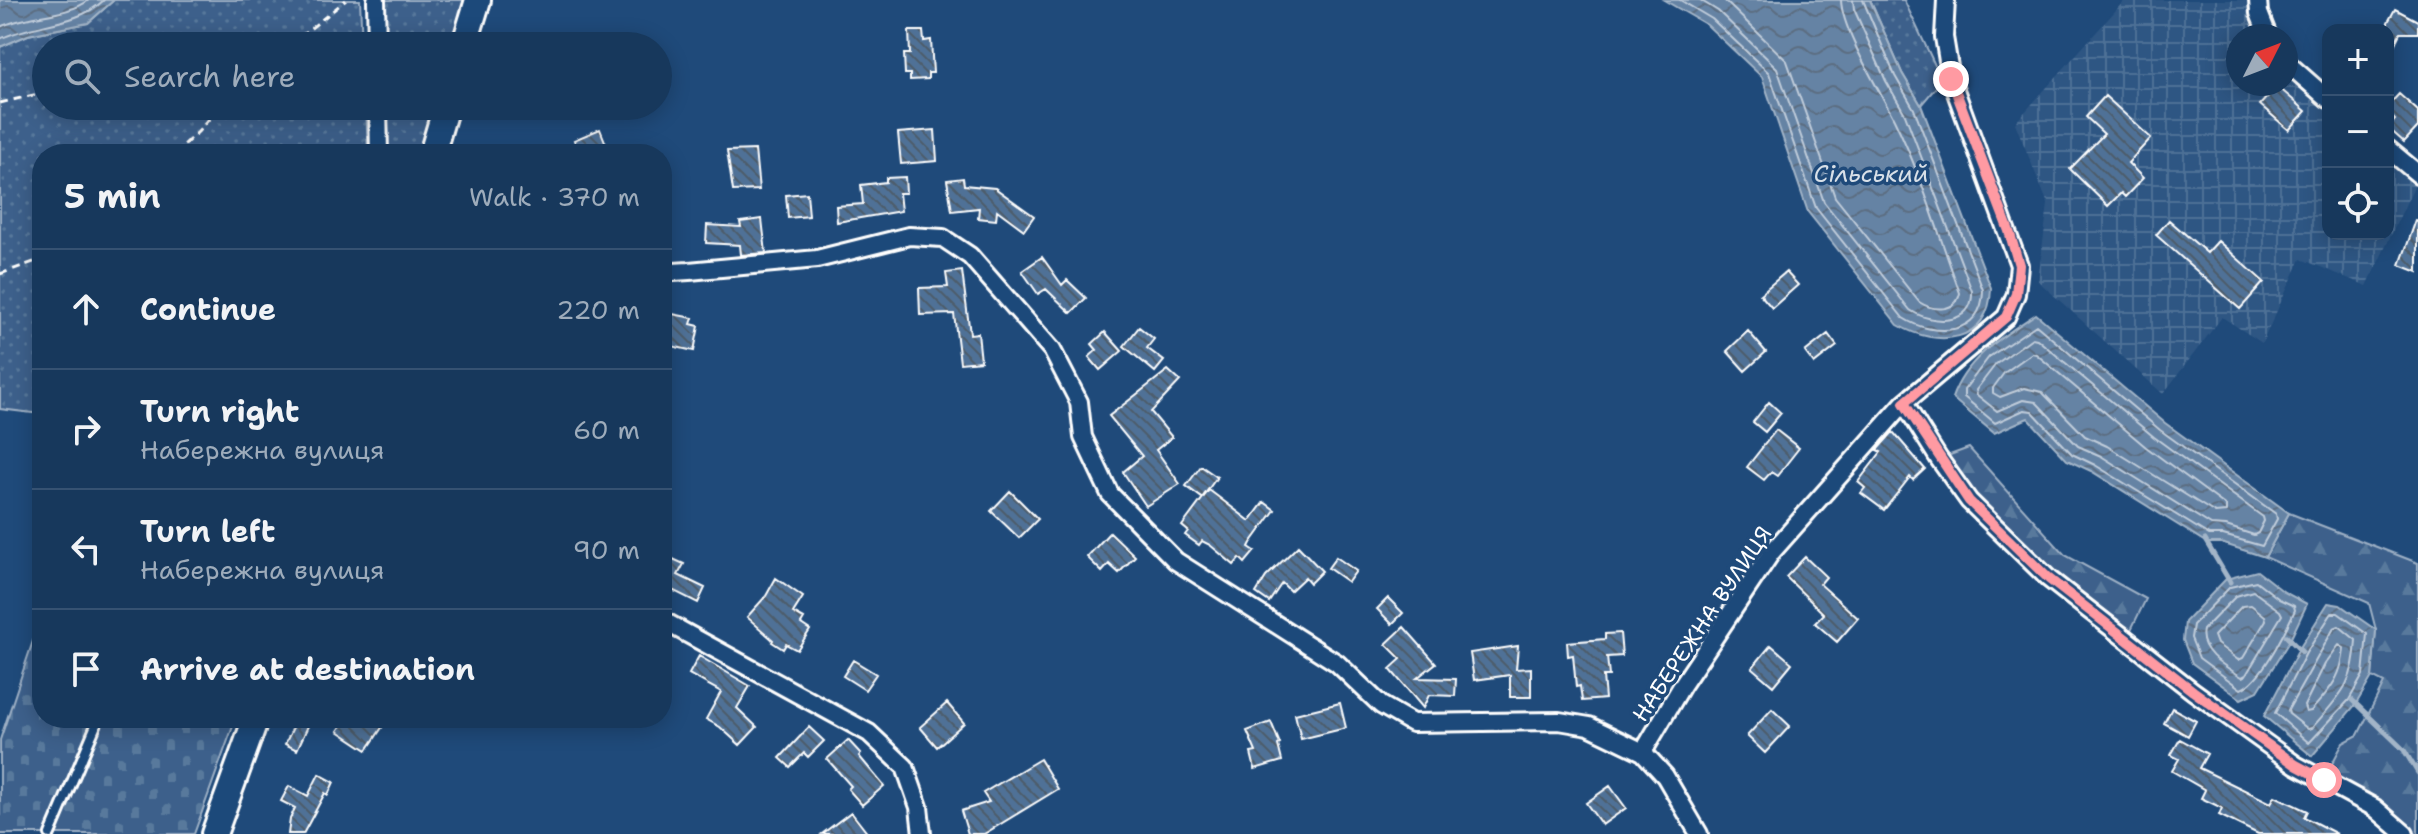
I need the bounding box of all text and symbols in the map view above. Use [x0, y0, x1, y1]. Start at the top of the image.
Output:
north arrow [2226, 24, 2298, 96]
map controls [2322, 24, 2394, 240]
button: + [2322, 24, 2394, 96]
search box [32, 32, 672, 120]
icon: search [60, 54, 104, 98]
text: Search here [124, 56, 295, 97]
route end [1933, 61, 1969, 97]
button: − [2322, 96, 2394, 168]
water label: Сільський [1813, 158, 1929, 190]
button: locate [2322, 168, 2394, 240]
text: 5 min [64, 173, 161, 219]
text: Walk · 370 m [469, 179, 640, 214]
icon: ahead [64, 287, 108, 331]
text: Continue [140, 289, 276, 330]
text: 220 m [556, 292, 640, 327]
text: Turn right [140, 391, 299, 432]
icon: right [64, 407, 108, 451]
text: 60 m [573, 412, 640, 447]
text: Набережна вулиця [140, 432, 384, 467]
text: Turn left [140, 511, 275, 552]
street label: НАБЕРЕЖНА ВУЛИЦЯ [1626, 521, 1778, 727]
icon: left [64, 527, 108, 571]
text: 90 m [573, 532, 640, 567]
text: Набережна вулиця [140, 552, 384, 587]
icon: arrive [64, 647, 108, 691]
text: Arrive at destination [140, 649, 475, 690]
route start [2306, 762, 2342, 798]

